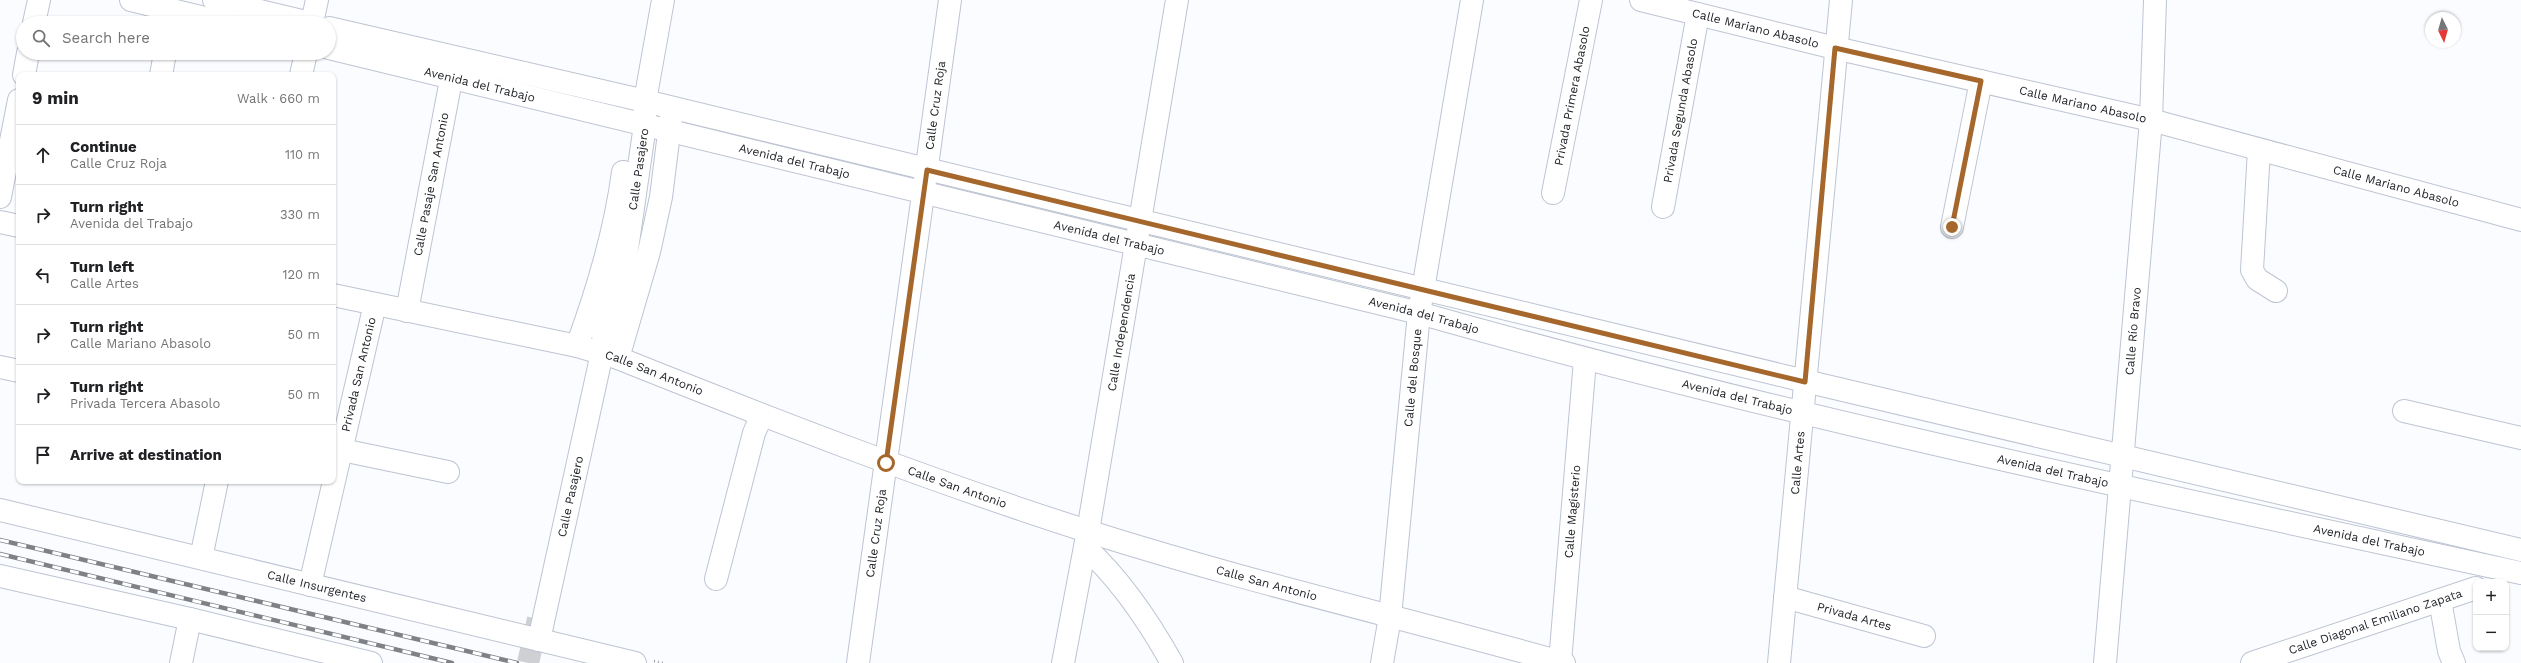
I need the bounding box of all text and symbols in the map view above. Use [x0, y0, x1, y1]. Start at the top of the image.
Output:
street label: Calle Mariano Abasolo [1691, 6, 1820, 51]
north arrow [2425, 12, 2461, 48]
search box [16, 16, 336, 60]
street label: Privada Primera Abasolo [1552, 25, 1593, 167]
icon: search [30, 27, 52, 49]
text: Search here [62, 29, 150, 47]
street label: Privada Segunda Abasolo [1661, 37, 1700, 184]
street label: Calle Cruz Roja [922, 60, 948, 151]
street label: Avenida del Trabajo [423, 64, 537, 105]
street label: Calle Mariano Abasolo [2018, 83, 2148, 126]
text: 9 min [32, 88, 79, 108]
text: Walk · 660 m [237, 91, 320, 106]
street label: Calle Pasaje San Antonio [411, 111, 452, 257]
street label: Calle Pasajero [626, 127, 651, 211]
text: Continue [70, 138, 137, 156]
street label: Avenida del Trabajo [738, 141, 851, 181]
icon: ahead [32, 144, 54, 166]
text: 110 m [285, 147, 320, 162]
text: Calle Cruz Roja [70, 156, 167, 171]
street label: Calle Mariano Abasolo [2332, 163, 2461, 210]
text: Turn right [70, 198, 143, 216]
icon: right [32, 204, 54, 226]
text: 330 m [280, 207, 320, 222]
text: Avenida del Trabajo [70, 216, 193, 231]
street label: Avenida del Trabajo [1052, 217, 1166, 258]
route end [1943, 218, 1961, 236]
text: Turn left [70, 258, 134, 276]
icon: left [32, 264, 54, 286]
text: 120 m [282, 267, 320, 282]
street label: Calle Independencia [1105, 272, 1138, 392]
text: Calle Artes [70, 276, 139, 291]
street label: Calle Río Bravo [2122, 287, 2144, 376]
street label: Avenida del Trabajo [1367, 294, 1481, 336]
street label: Privada San Antonio [339, 316, 379, 433]
text: Turn right [70, 318, 143, 336]
icon: right [32, 324, 54, 346]
text: 50 m [288, 327, 320, 342]
street label: Calle del Bosque [1401, 328, 1424, 427]
text: Calle Mariano Abasolo [70, 336, 211, 351]
street label: Calle San Antonio [603, 348, 705, 398]
street label: Avenida del Trabajo [1680, 376, 1794, 417]
text: Turn right [70, 378, 143, 396]
icon: right [32, 384, 54, 406]
text: 50 m [288, 387, 320, 402]
text: Privada Tercera Abasolo [70, 396, 220, 411]
street label: Calle Artes [1788, 430, 1808, 495]
icon: arrive [32, 444, 54, 466]
text: Arrive at destination [70, 446, 222, 464]
street label: Avenida del Trabajo [1996, 452, 2110, 490]
route start [877, 454, 895, 472]
street label: Calle Pasajero [555, 455, 586, 538]
street label: Calle San Antonio [906, 463, 1009, 511]
street label: Calle Magisterio [1562, 464, 1583, 559]
street label: Calle Cruz Roja [863, 488, 889, 579]
street label: Avenida del Trabajo [2312, 521, 2426, 559]
street label: Calle San Antonio [1214, 563, 1319, 604]
street label: Calle Insurgentes [266, 568, 368, 605]
map controls [2473, 579, 2509, 651]
button: + [2473, 579, 2509, 615]
street label: Calle Diagonal Emiliano Zapata [2287, 586, 2464, 657]
street label: Privada Artes [1815, 599, 1893, 634]
button: − [2473, 615, 2509, 651]

